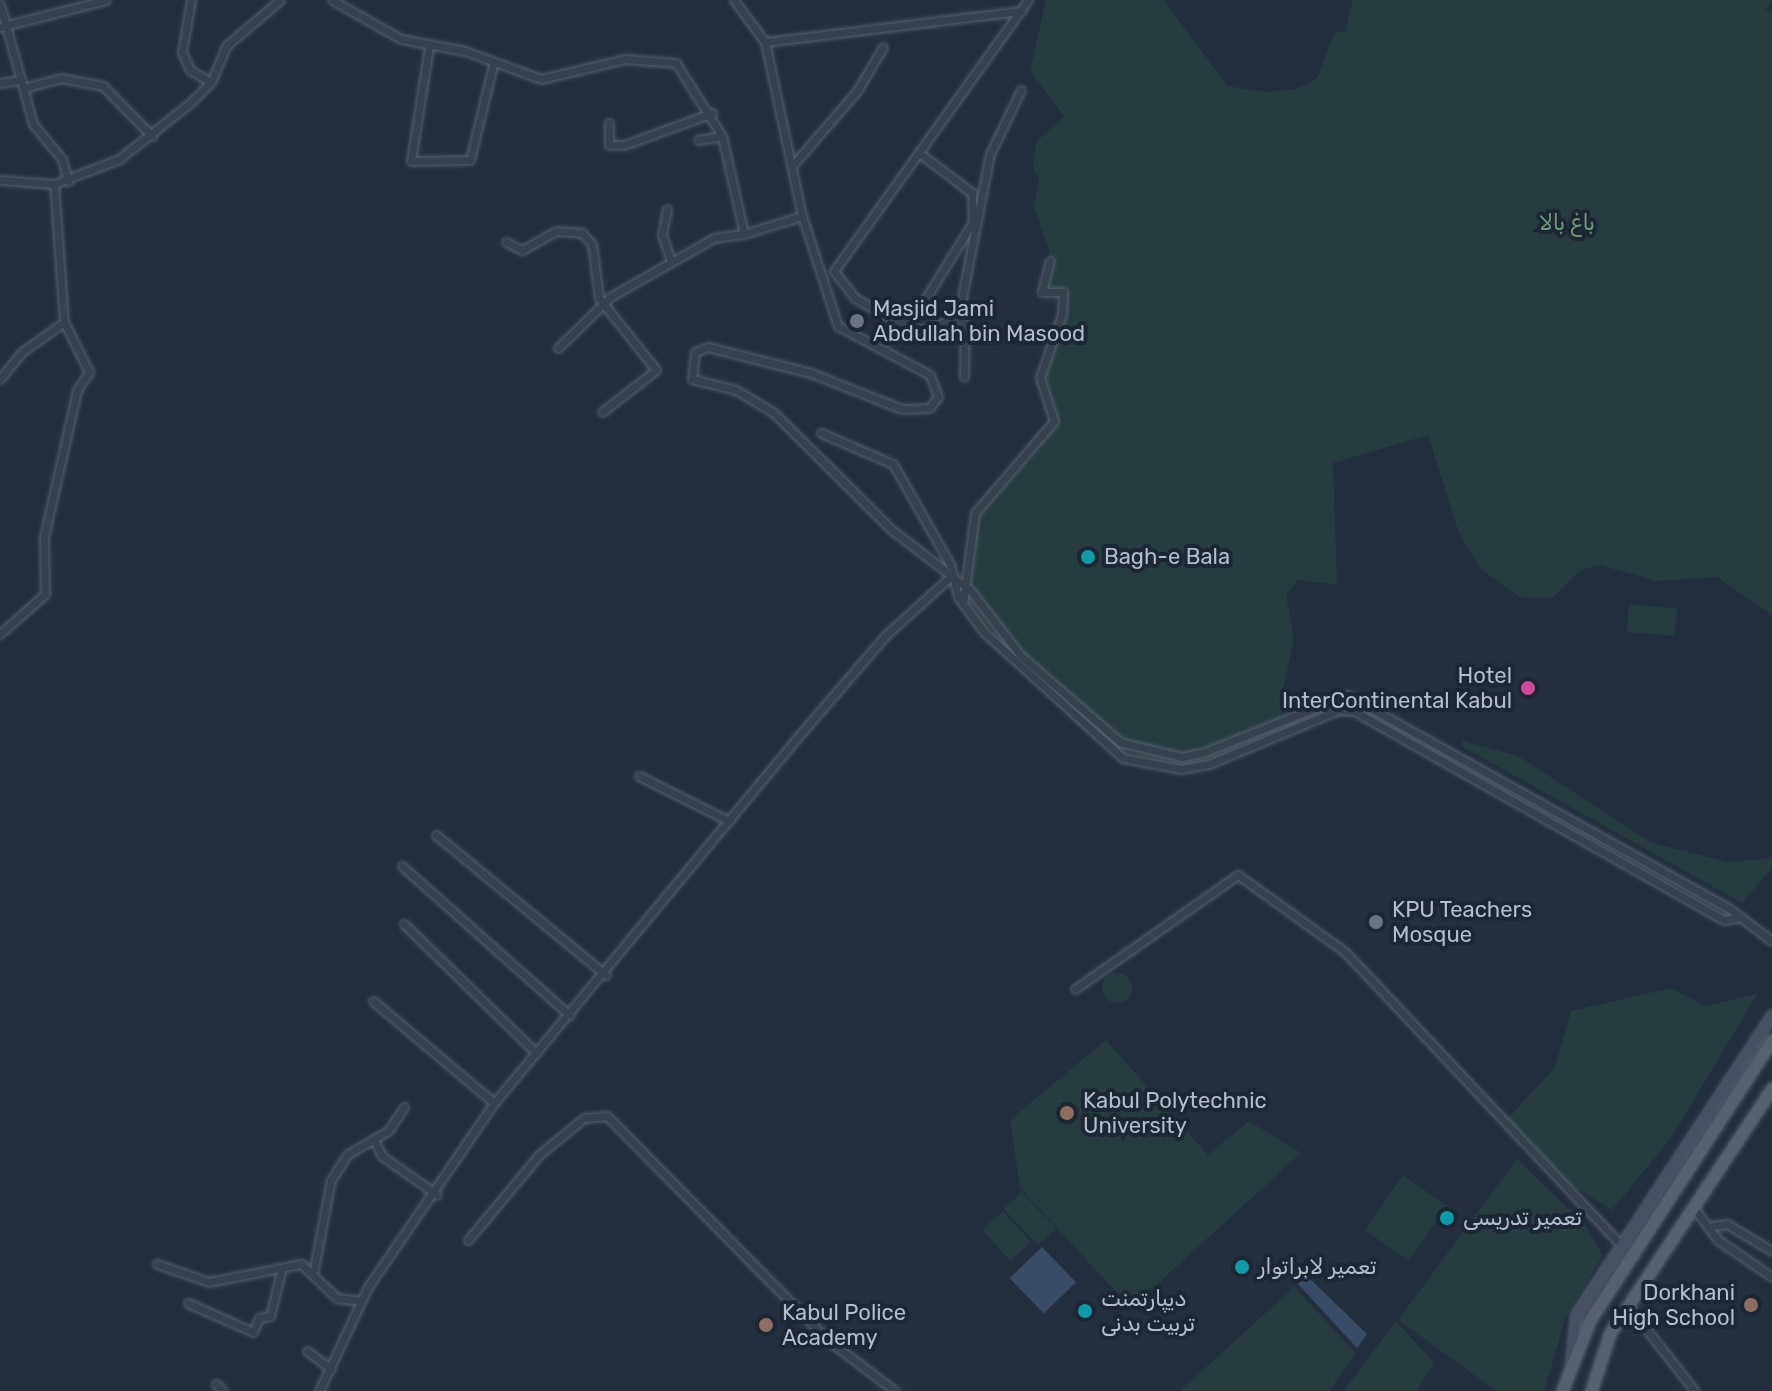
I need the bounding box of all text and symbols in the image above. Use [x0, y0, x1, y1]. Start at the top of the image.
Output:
park label: باغ بالا [1539, 210, 1595, 236]
place label: Masjid Jami Abdullah bin Masood [873, 295, 1085, 346]
marker: Masjid Jami Abdullah bin Masood [848, 312, 866, 330]
place label: Bagh-e Bala [1104, 544, 1230, 570]
marker: Bagh-e Bala [1079, 548, 1097, 566]
place label: Hotel InterContinental Kabul [1282, 662, 1512, 714]
marker: Hotel InterContinental Kabul [1519, 679, 1537, 697]
place label: KPU Teachers Mosque [1392, 896, 1533, 948]
marker: KPU Teachers Mosque [1367, 913, 1385, 931]
place label: Kabul Polytechnic University [1083, 1087, 1267, 1138]
marker: Kabul Polytechnic University [1058, 1104, 1076, 1122]
place label: تعمیر تدریسی [1463, 1205, 1582, 1231]
marker: تعمیر تدریسی [1438, 1209, 1456, 1227]
place label: تعمیر لابراتوار [1258, 1254, 1377, 1280]
marker: تعمیر لابراتوار [1233, 1258, 1251, 1276]
place label: Dorkhani High School [1612, 1279, 1735, 1330]
place label: دیپارتمنت تربیت بدنی [1101, 1285, 1195, 1336]
marker: Dorkhani High School [1742, 1296, 1760, 1314]
place label: Kabul Police Academy [782, 1299, 906, 1350]
marker: دیپارتمنت تربیت بدنی [1076, 1302, 1094, 1320]
marker: Kabul Police Academy [757, 1316, 775, 1334]

